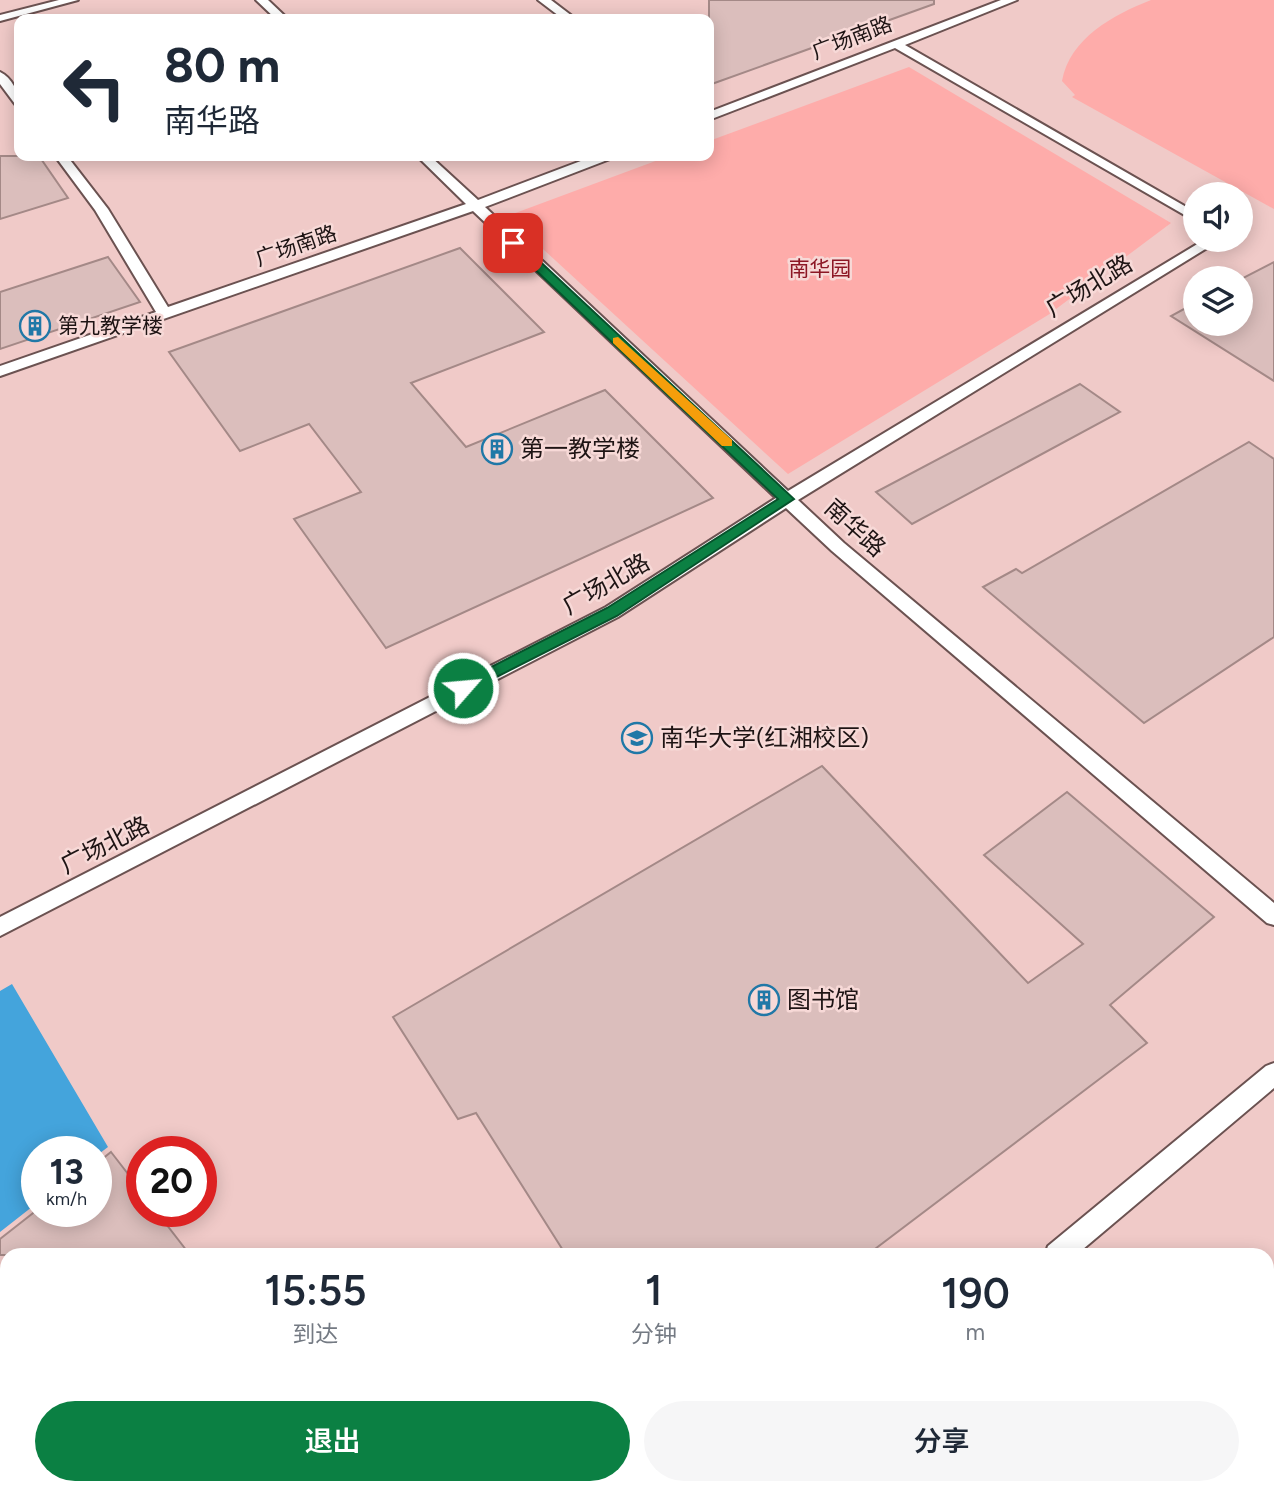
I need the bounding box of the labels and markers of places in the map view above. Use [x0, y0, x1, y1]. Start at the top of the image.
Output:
pin [483, 213, 543, 273]
building icon: 第九教学楼 [18, 309, 52, 343]
place label: 第九教学楼 [58, 313, 163, 338]
building icon: 第一教学楼 [480, 432, 514, 466]
place label: 第一教学楼 [520, 434, 640, 463]
school or university icon: 南华大学(红湘校区) [620, 721, 654, 755]
place label: 南华大学(红湘校区) [660, 723, 869, 752]
building icon: 图书馆 [747, 983, 781, 1017]
place label: 图书馆 [787, 985, 859, 1014]

